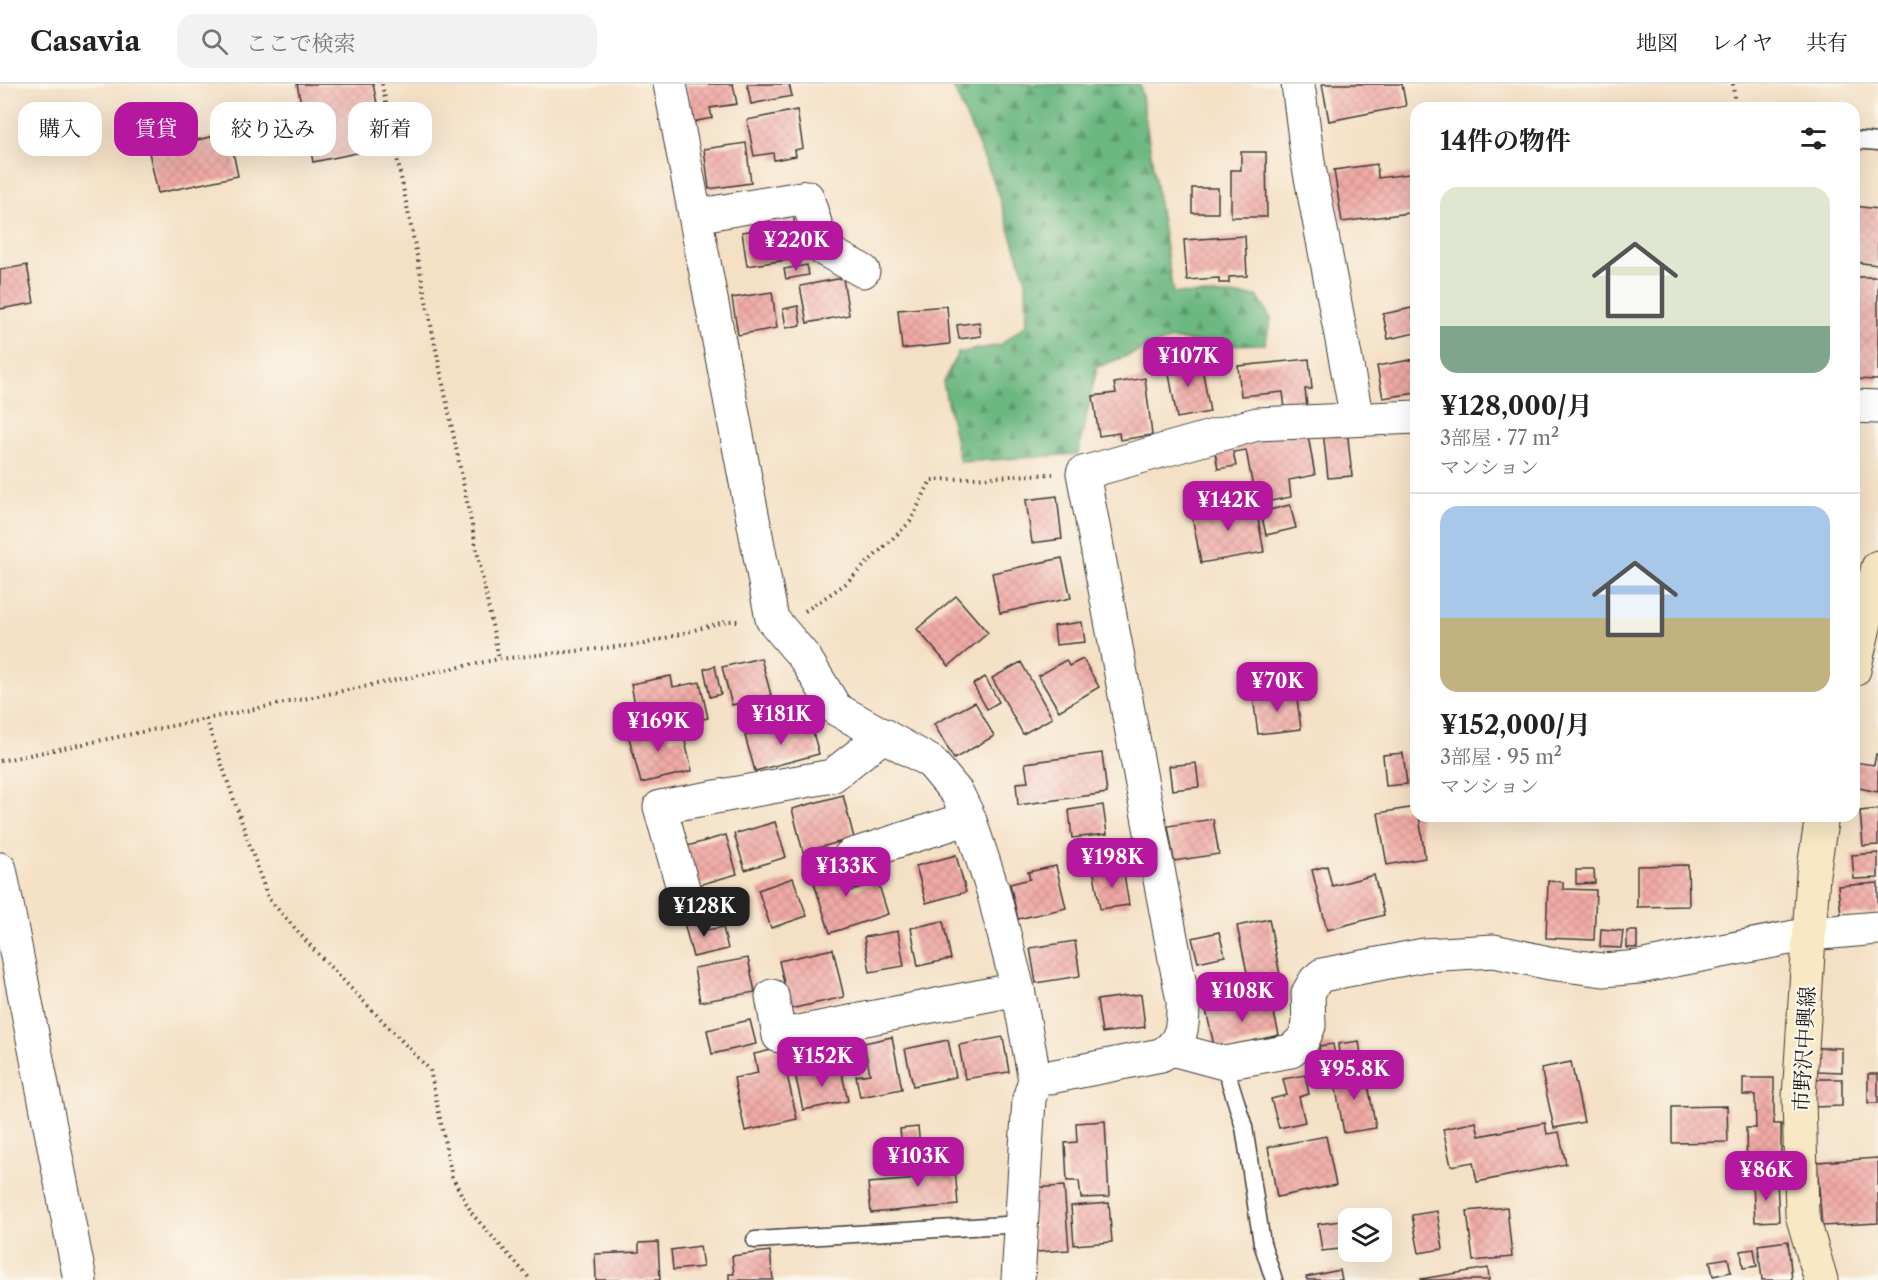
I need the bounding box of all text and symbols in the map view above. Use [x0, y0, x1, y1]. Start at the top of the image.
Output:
search box [177, 14, 597, 68]
text: Casavia [30, 24, 141, 58]
icon: search [198, 25, 231, 58]
text: ここで検索 [246, 30, 356, 57]
text: 地図 [1636, 30, 1678, 55]
text: レイヤ [1711, 30, 1773, 55]
text: 共有 [1806, 30, 1848, 55]
chip: 購入 [18, 102, 102, 156]
chip: 賃貸 [114, 102, 198, 156]
chip: 絞り込み [210, 102, 336, 156]
chip: 新着 [348, 102, 432, 156]
icon: filters [1797, 122, 1830, 155]
text: 14件の物件 [1440, 125, 1571, 157]
pin: ¥220K [754, 221, 838, 272]
icon: home [1581, 226, 1689, 334]
text: ¥220K [763, 228, 829, 252]
pin: ¥107K [1146, 337, 1230, 388]
text: ¥107K [1157, 344, 1219, 368]
text: ¥128,000/月 [1440, 390, 1593, 422]
text: 3部屋 · 77 m² [1440, 426, 1559, 450]
text: マンション [1440, 455, 1539, 479]
pin: ¥142K [1186, 481, 1270, 532]
text: ¥142K [1197, 488, 1259, 512]
icon: home [1581, 545, 1689, 653]
pin: ¥70K [1241, 662, 1313, 713]
text: ¥70K [1251, 669, 1303, 693]
pin: ¥181K [739, 695, 823, 746]
pin: ¥169K [616, 702, 700, 753]
text: ¥181K [751, 702, 811, 726]
text: ¥169K [627, 709, 689, 733]
text: ¥152,000/月 [1440, 709, 1591, 741]
text: 3部屋 · 95 m² [1440, 745, 1562, 769]
text: マンション [1440, 774, 1539, 798]
pin: ¥198K [1070, 838, 1154, 889]
text: ¥198K [1081, 845, 1143, 869]
pin: ¥133K [804, 847, 888, 898]
text: ¥133K [815, 854, 877, 878]
pin: ¥128K [662, 887, 746, 938]
text: ¥128K [673, 894, 735, 918]
pin: ¥108K [1200, 972, 1284, 1023]
text: ¥108K [1210, 979, 1274, 1003]
street label: 市野沢中興線 [1788, 985, 1820, 1113]
pin: ¥152K [780, 1037, 864, 1088]
text: ¥152K [791, 1044, 853, 1068]
pin: ¥95.8K [1305, 1050, 1403, 1101]
text: ¥95.8K [1319, 1057, 1389, 1081]
pin: ¥103K [876, 1137, 960, 1188]
text: ¥103K [887, 1144, 949, 1168]
pin: ¥86K [1730, 1151, 1802, 1202]
text: ¥86K [1739, 1158, 1793, 1182]
map controls [1338, 1208, 1392, 1262]
button: layers [1338, 1208, 1392, 1262]

